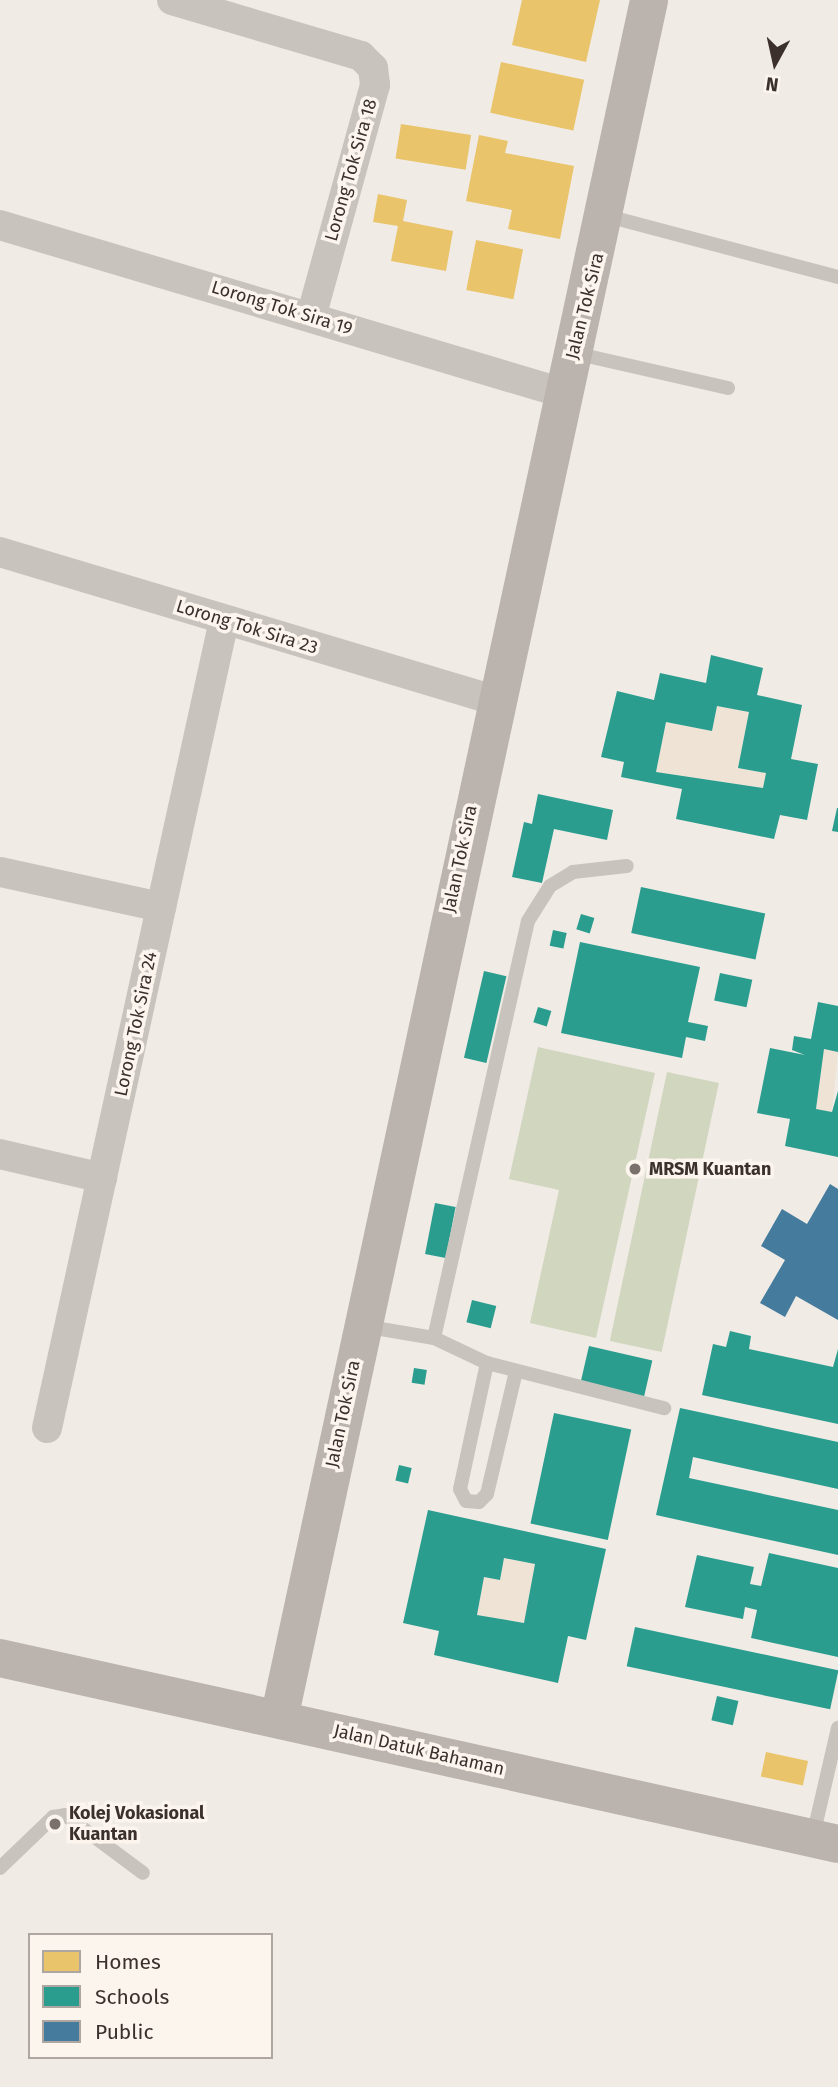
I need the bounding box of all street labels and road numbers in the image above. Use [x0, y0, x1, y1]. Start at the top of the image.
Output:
street label: Lorong Tok Sira 18 [320, 96, 382, 244]
street label: Jalan Tok Sira [561, 250, 609, 362]
street label: Lorong Tok Sira 19 [209, 276, 355, 340]
street label: Lorong Tok Sira 23 [174, 595, 320, 659]
street label: Jalan Tok Sira [438, 803, 482, 915]
street label: Lorong Tok Sira 24 [110, 950, 162, 1098]
street label: Jalan Tok Sira [321, 1358, 365, 1470]
street label: Jalan Datuk Bahaman [332, 1720, 506, 1780]

